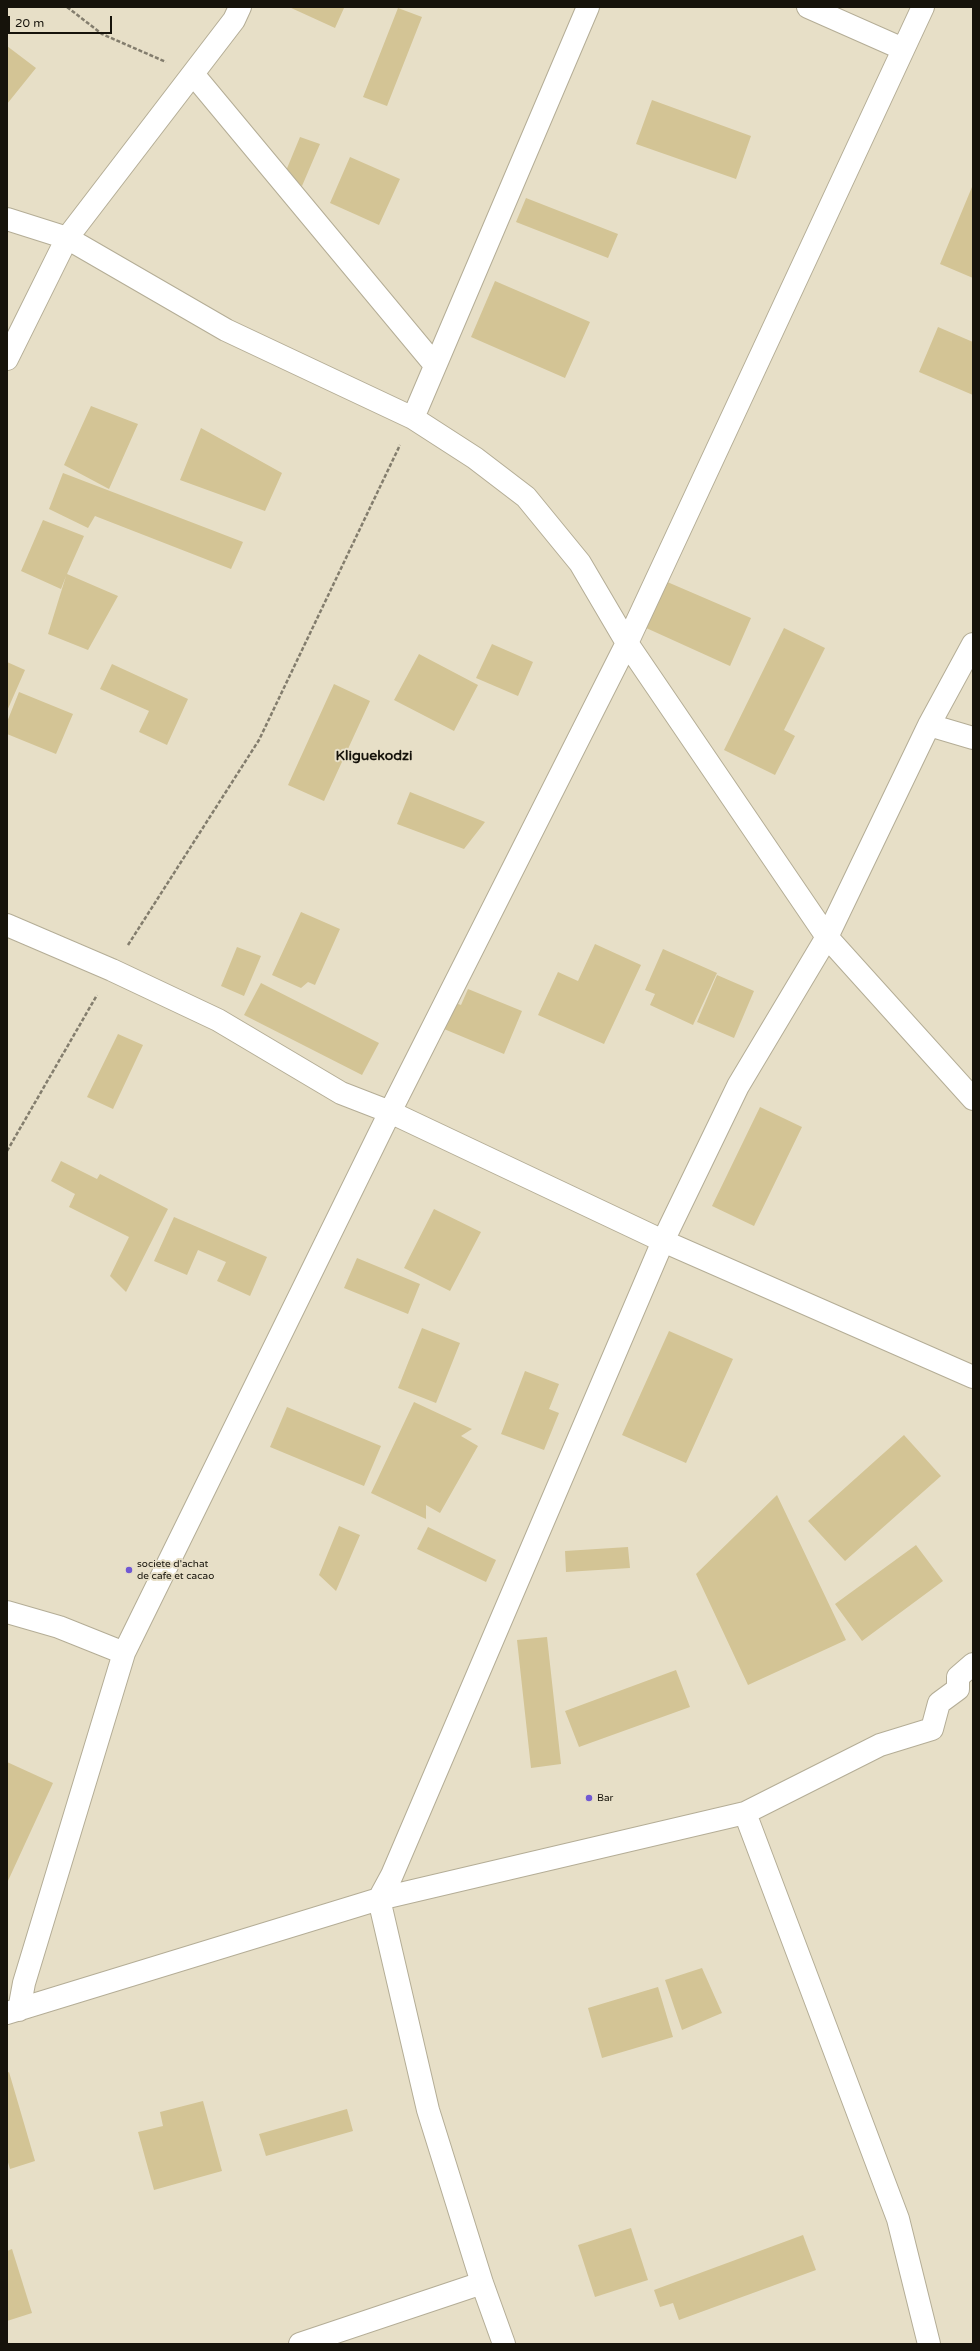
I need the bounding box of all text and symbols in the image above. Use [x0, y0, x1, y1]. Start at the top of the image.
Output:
scale bar [10, 8, 114, 34]
text: 20 m [15, 16, 44, 30]
district label: Kliguekodzi [336, 748, 412, 764]
place label: societe d'achat de cafe et cacao [137, 1558, 214, 1582]
marker: societe d'achat de cafe et cacao [124, 1565, 134, 1575]
place label: Bar [597, 1792, 613, 1804]
marker: Bar [584, 1793, 594, 1803]

